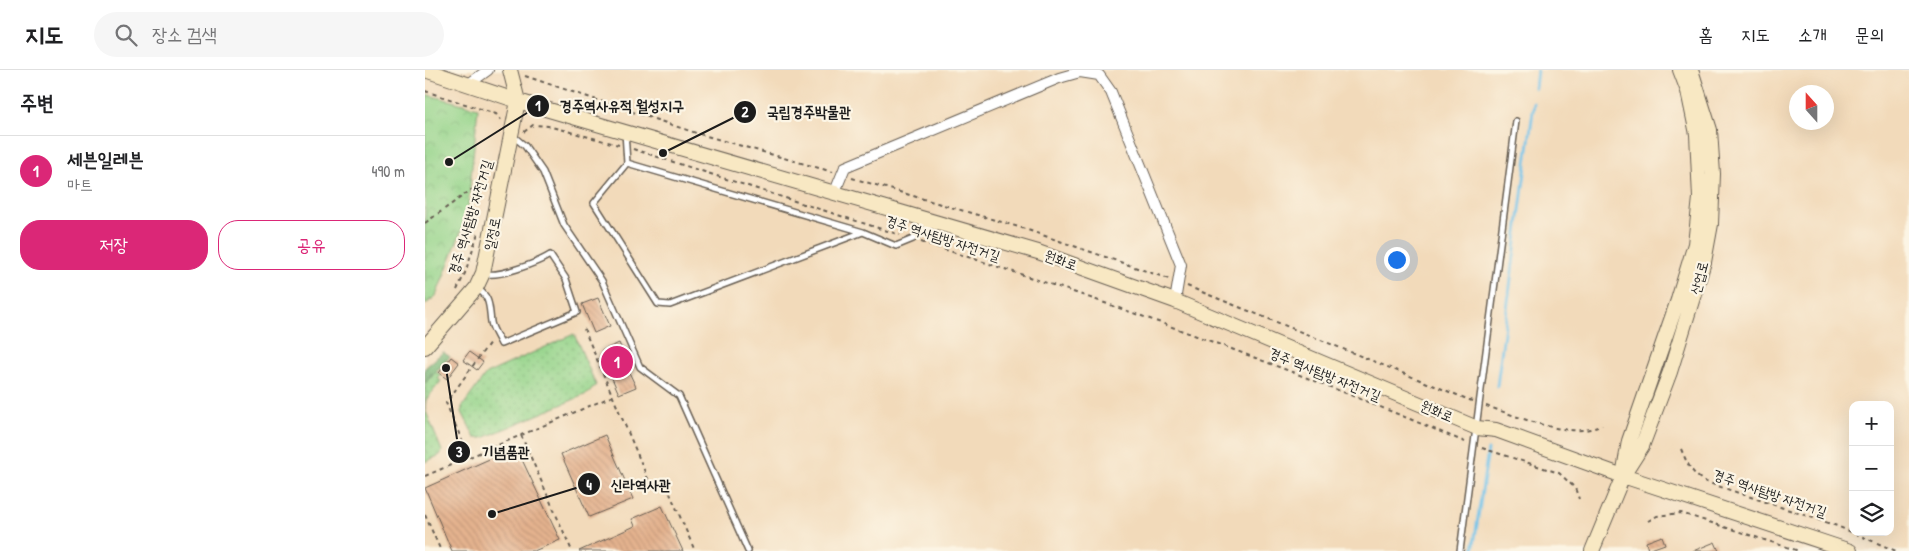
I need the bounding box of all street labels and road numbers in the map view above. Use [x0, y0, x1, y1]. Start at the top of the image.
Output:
street label: 경주 역사탐방 자전거길 [443, 156, 496, 277]
street label: 경주 역사탐방 자전거길 [884, 210, 1003, 265]
street label: 일정로 [479, 215, 504, 252]
street label: 원화로 [1042, 245, 1080, 274]
street label: 산업로 [1685, 259, 1712, 297]
street label: 경주 역사탐방 자전거길 [1266, 342, 1385, 405]
street label: 원화로 [1418, 395, 1456, 426]
street label: 경주 역사탐방 자전거길 [1711, 464, 1830, 521]

